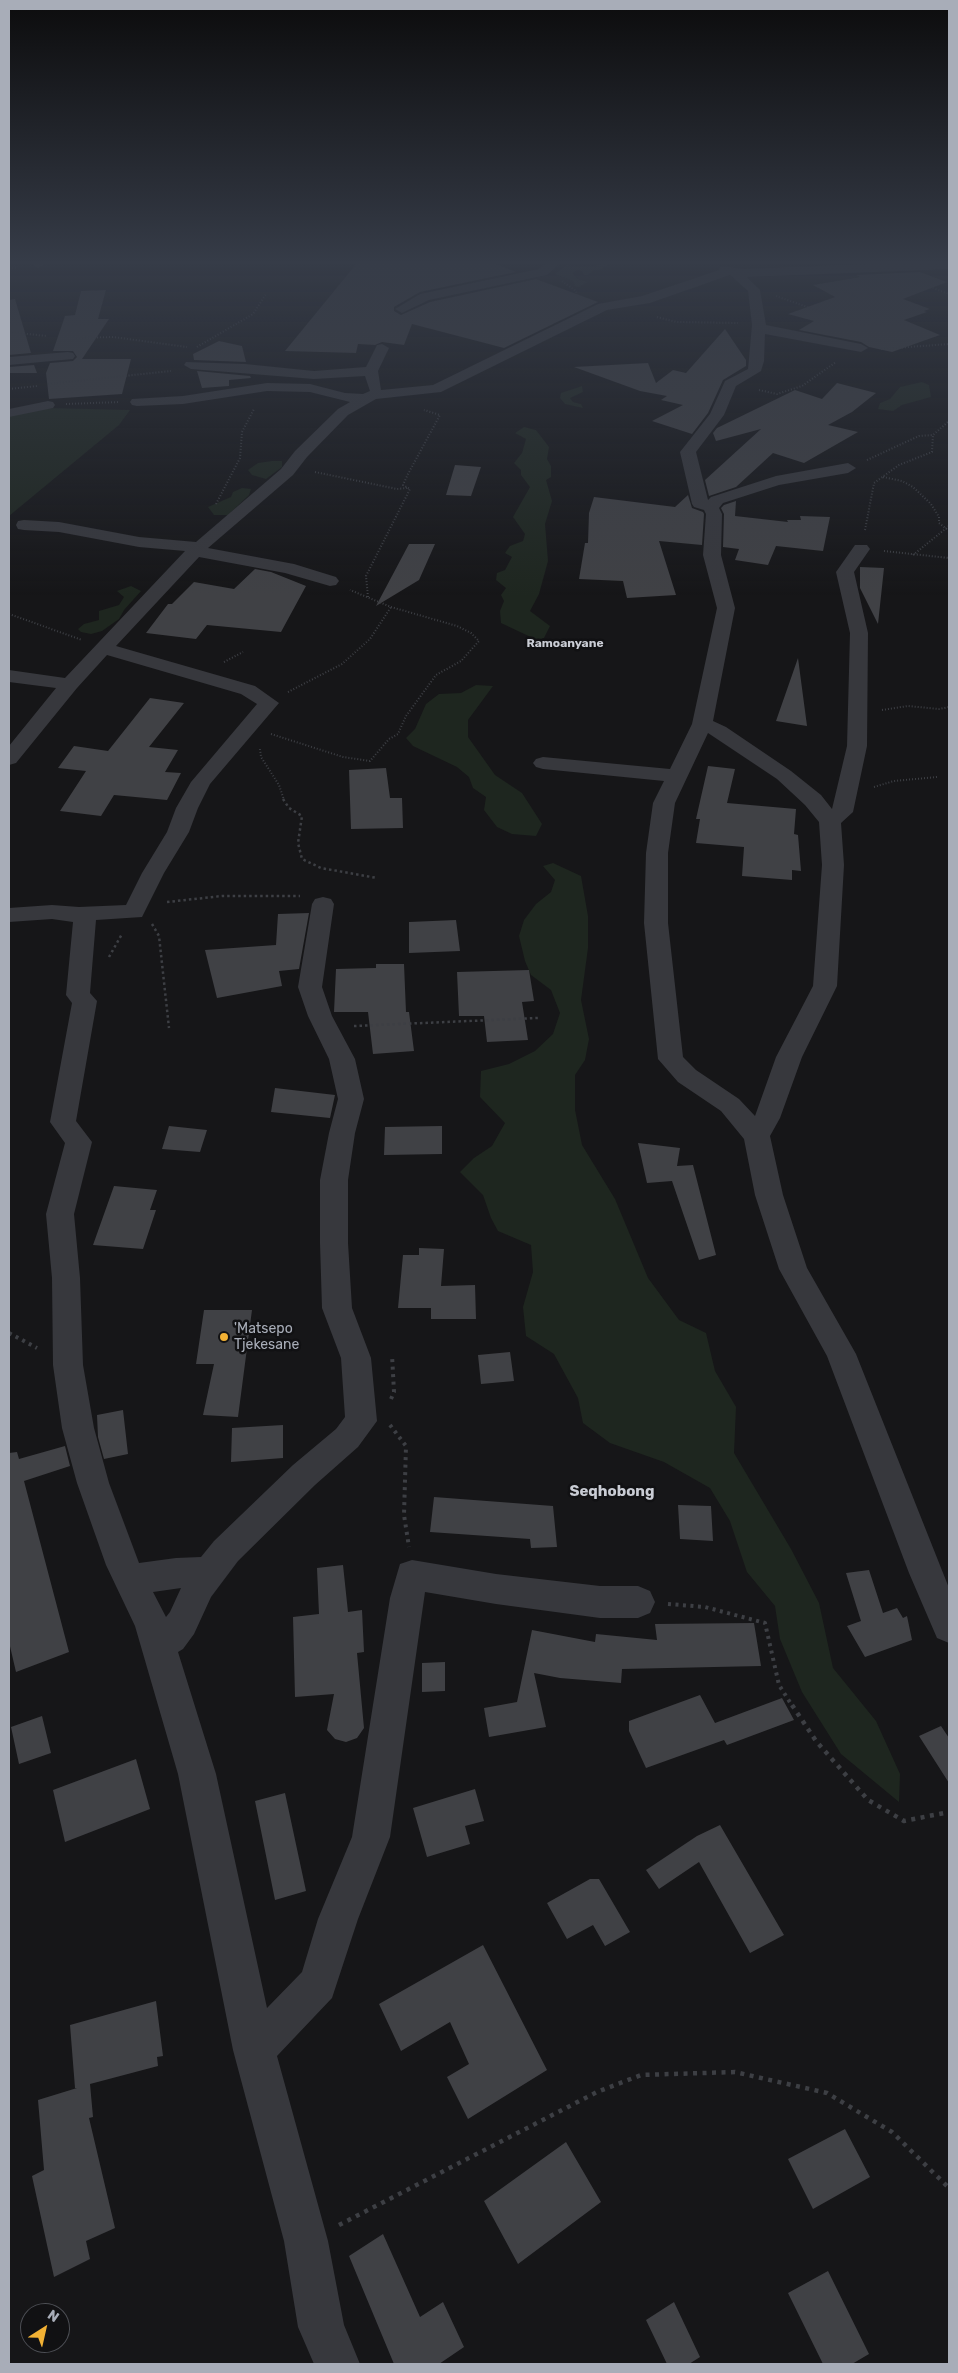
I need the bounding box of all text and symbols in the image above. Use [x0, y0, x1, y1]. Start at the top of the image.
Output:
district label: Ramoanyane [526, 637, 604, 651]
place label: 'Matsepo Tjekesane [234, 1321, 299, 1354]
marker: 'Matsepo Tjekesane [218, 1331, 230, 1343]
district label: Seqhobong [569, 1483, 655, 1501]
north arrow [20, 2303, 70, 2353]
text: N [44, 2306, 62, 2326]

